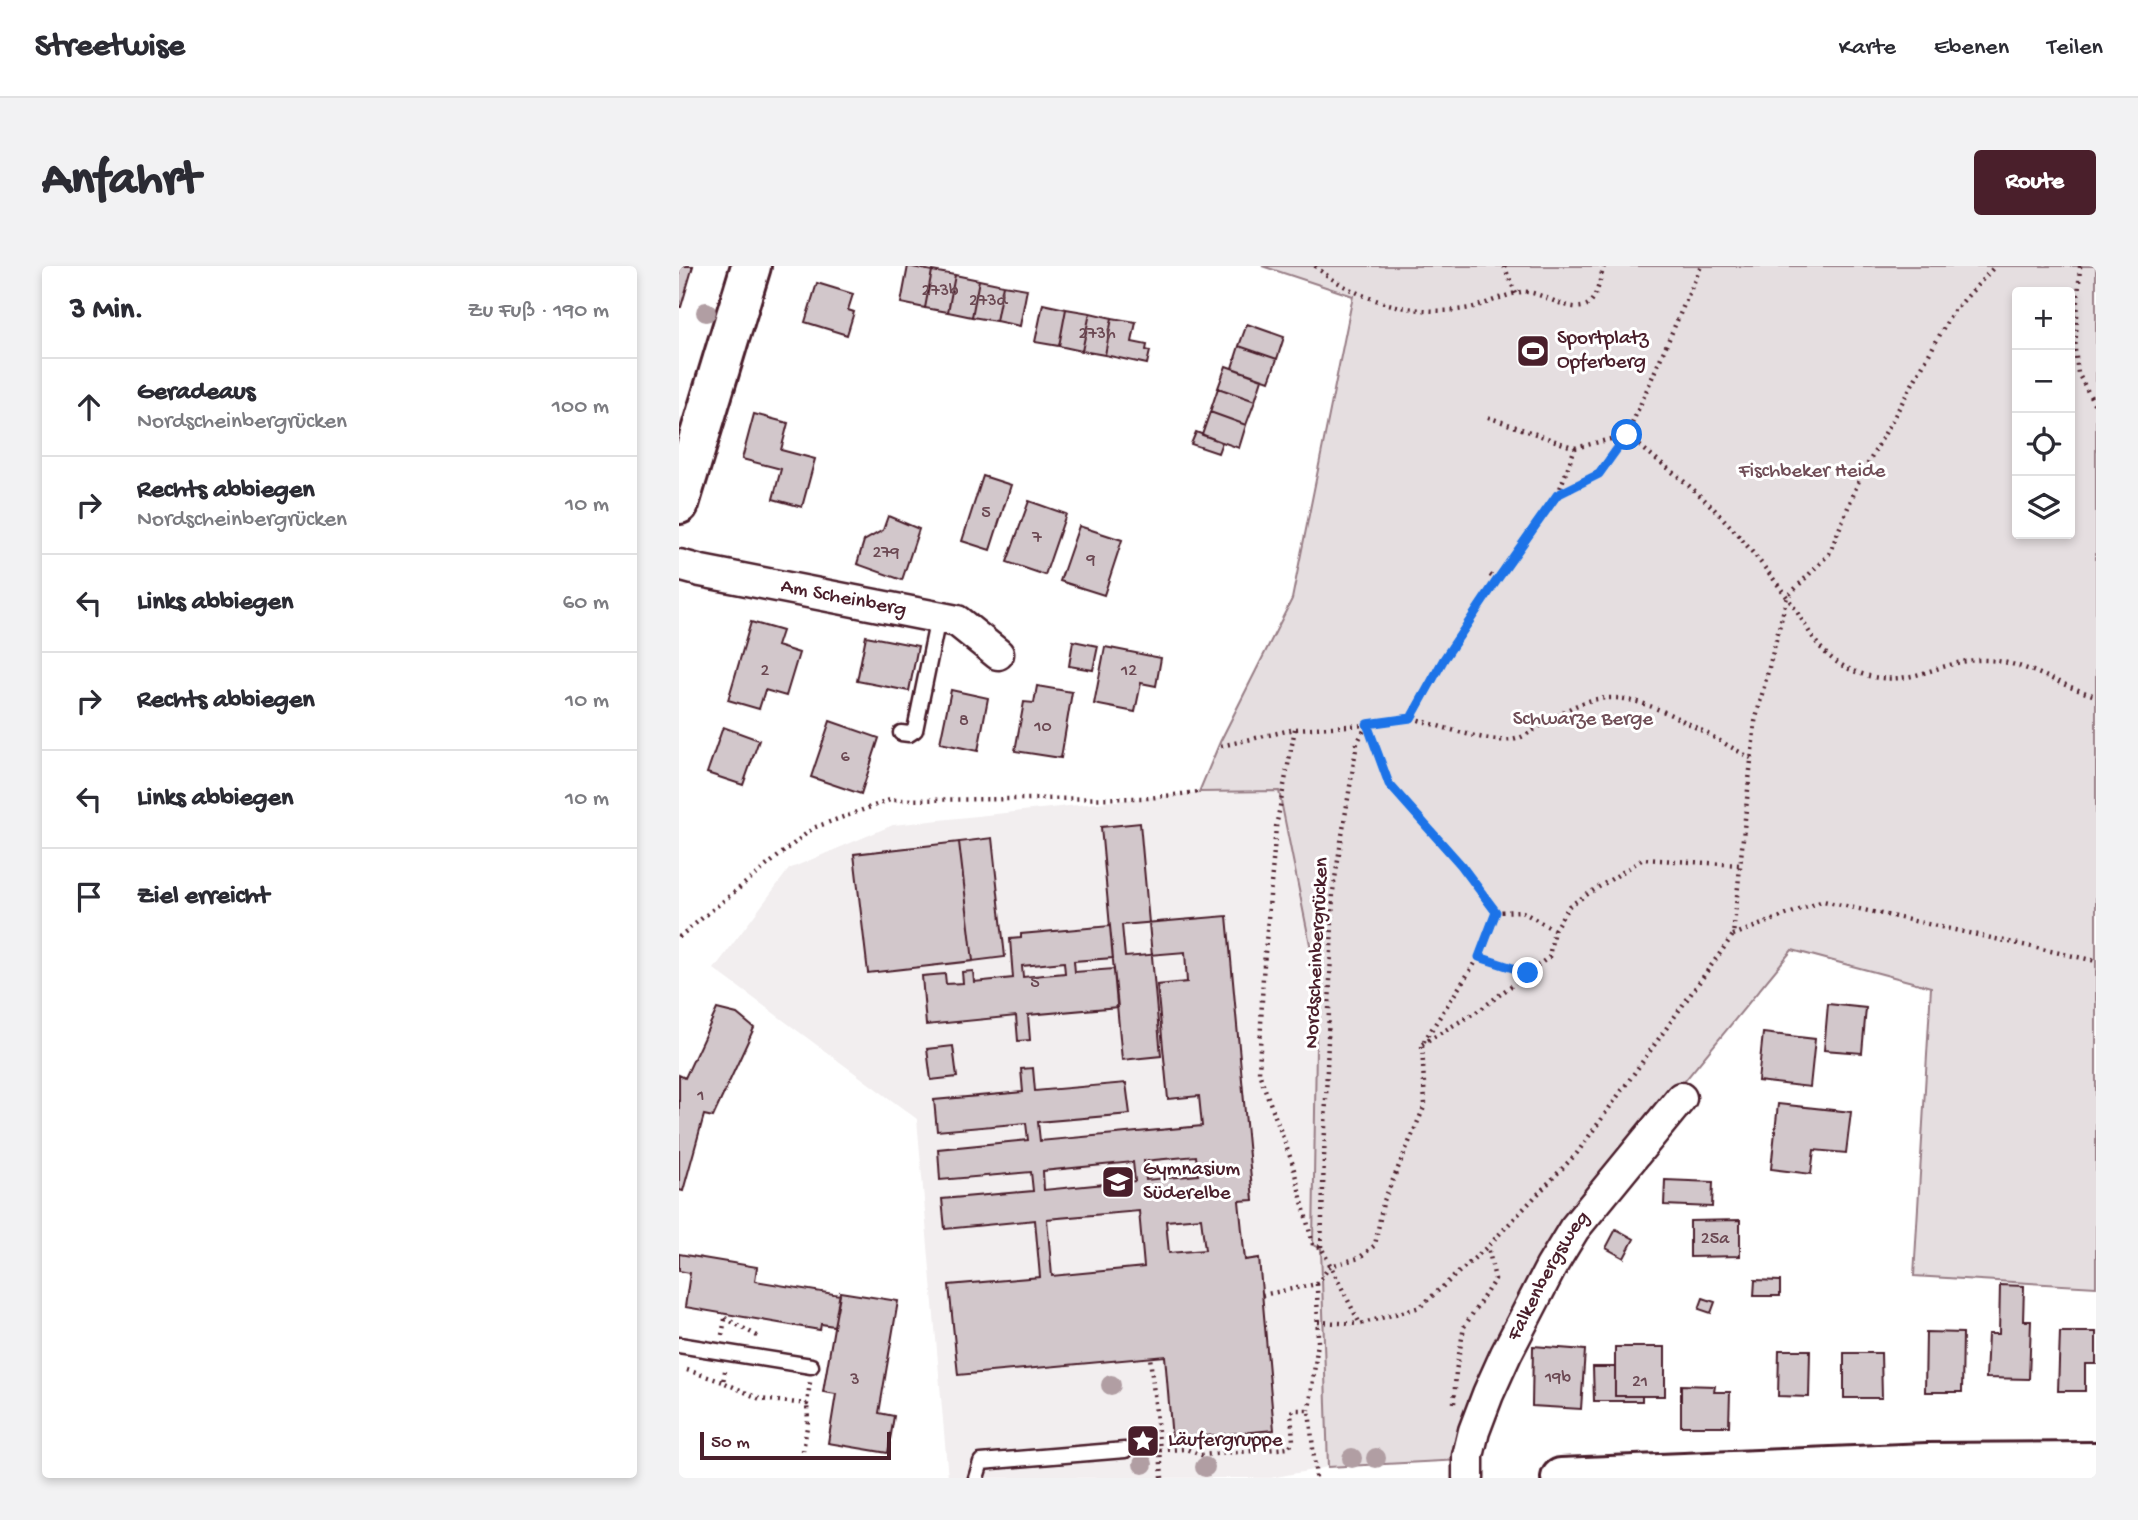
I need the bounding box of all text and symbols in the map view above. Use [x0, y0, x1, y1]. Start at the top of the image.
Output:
text: Streetwise [35, 29, 185, 67]
text: Karte [1839, 34, 1896, 63]
text: Ebenen [1934, 34, 2009, 63]
text: Teilen [2047, 34, 2103, 63]
button: Route [1974, 150, 2096, 215]
text: Anfahrt [42, 153, 200, 211]
house number: 273b [921, 281, 959, 302]
map controls [2012, 287, 2075, 539]
button: + [2012, 287, 2075, 350]
house number: 273d [969, 291, 1008, 312]
text: 3 Min. [70, 294, 144, 329]
text: Zu Fuß · 190 m [468, 298, 609, 325]
house number: 273h [1078, 324, 1116, 345]
place label: Sportplatz Opferberg [1557, 327, 1649, 376]
sports icon: Sportplatz Opferberg [1514, 332, 1552, 370]
button: − [2012, 350, 2075, 413]
text: Geradeaus [137, 378, 255, 409]
icon: ahead [70, 388, 108, 426]
text: 100 m [552, 394, 609, 421]
text: Nordscheinbergrücken [137, 409, 347, 436]
button: locate [2012, 413, 2075, 476]
route start [1611, 419, 1642, 450]
park label: Fischbeker Heide [1738, 460, 1886, 485]
text: Rechts abbiegen [137, 476, 315, 507]
button: layers [2012, 476, 2075, 539]
icon: right [70, 486, 108, 524]
text: 10 m [565, 492, 609, 519]
house number: 5 [981, 503, 991, 524]
text: Nordscheinbergrücken [137, 507, 347, 534]
house number: 7 [1031, 528, 1042, 549]
house number: 279 [872, 543, 900, 564]
house number: 9 [1085, 550, 1096, 571]
street label: Am Scheinberg [779, 574, 908, 623]
icon: left [70, 584, 108, 622]
text: Links abbiegen [137, 588, 293, 619]
text: 60 m [563, 590, 609, 617]
house number: 2 [761, 661, 770, 682]
house number: 12 [1120, 661, 1137, 682]
icon: right [70, 682, 108, 720]
text: Rechts abbiegen [137, 686, 315, 717]
text: 10 m [565, 688, 609, 715]
park label: Schwarze Berge [1513, 708, 1654, 733]
house number: 8 [959, 711, 969, 732]
house number: 10 [1033, 717, 1052, 738]
house number: 6 [840, 747, 850, 768]
icon: left [70, 780, 108, 818]
text: Links abbiegen [137, 784, 293, 815]
text: 10 m [565, 786, 609, 813]
street label: Nordscheinbergrücken [1300, 857, 1336, 1049]
icon: arrive [70, 878, 108, 916]
text: Ziel erreicht [137, 882, 269, 913]
route end [1512, 957, 1543, 988]
house number: 5 [1030, 973, 1040, 994]
house number: 1 [696, 1086, 705, 1107]
place label: Gymnasium Süderelbe [1143, 1158, 1240, 1207]
school or university icon: Gymnasium Süderelbe [1099, 1163, 1137, 1201]
street label: Falkenbergsweg [1502, 1206, 1596, 1346]
house number: 25a [1701, 1229, 1730, 1250]
house number: 19b [1544, 1368, 1571, 1389]
house number: 3 [849, 1370, 860, 1391]
house number: 21 [1632, 1372, 1648, 1393]
place icon: Läufergruppe [1124, 1422, 1162, 1460]
scale bar [700, 1429, 891, 1461]
place label: Läufergruppe [1168, 1429, 1284, 1454]
text: 50 m [711, 1432, 750, 1455]

